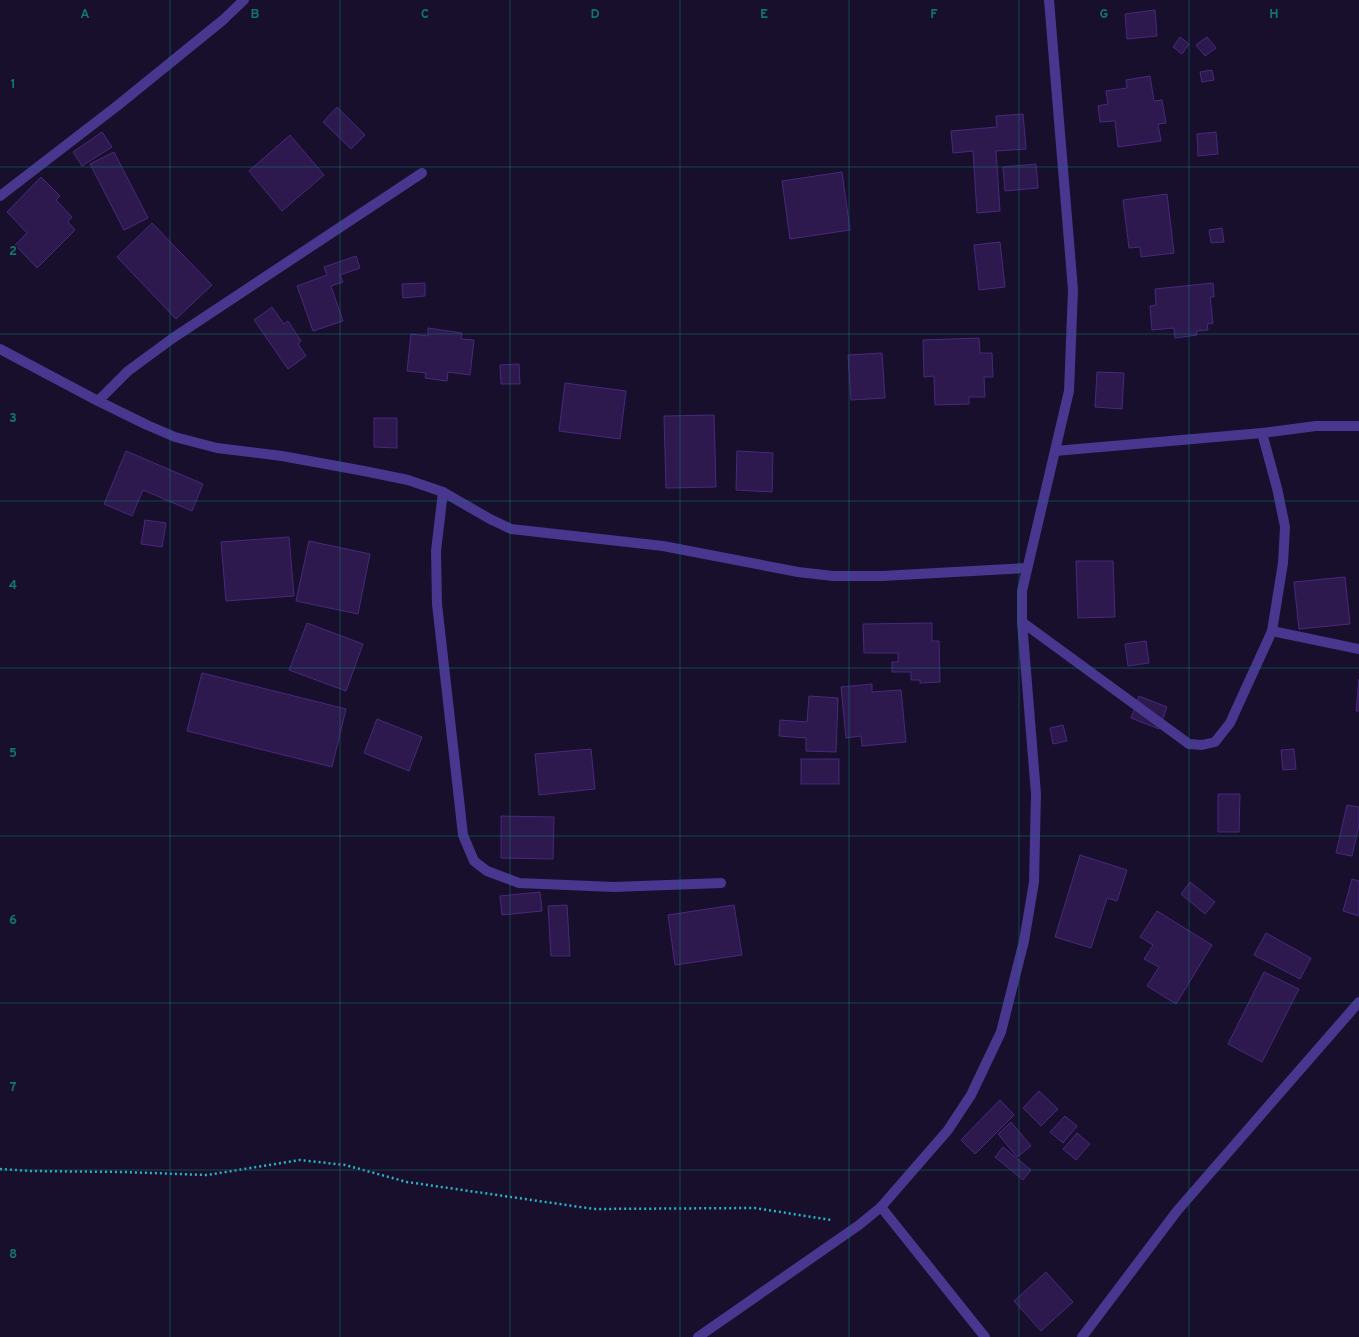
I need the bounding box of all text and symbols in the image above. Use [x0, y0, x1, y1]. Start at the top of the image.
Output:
text: A [80, 7, 90, 23]
text: B [251, 7, 260, 23]
text: C [421, 7, 429, 23]
text: D [590, 7, 600, 23]
text: E [760, 7, 768, 23]
text: F [930, 7, 938, 23]
text: G [1100, 7, 1109, 23]
text: H [1269, 7, 1279, 23]
text: 1 [10, 77, 16, 93]
text: 2 [9, 244, 17, 260]
text: 3 [9, 411, 17, 427]
text: 4 [9, 578, 17, 594]
text: 5 [9, 746, 17, 762]
text: 6 [9, 913, 17, 929]
text: 7 [10, 1080, 17, 1096]
text: 8 [9, 1247, 17, 1263]

